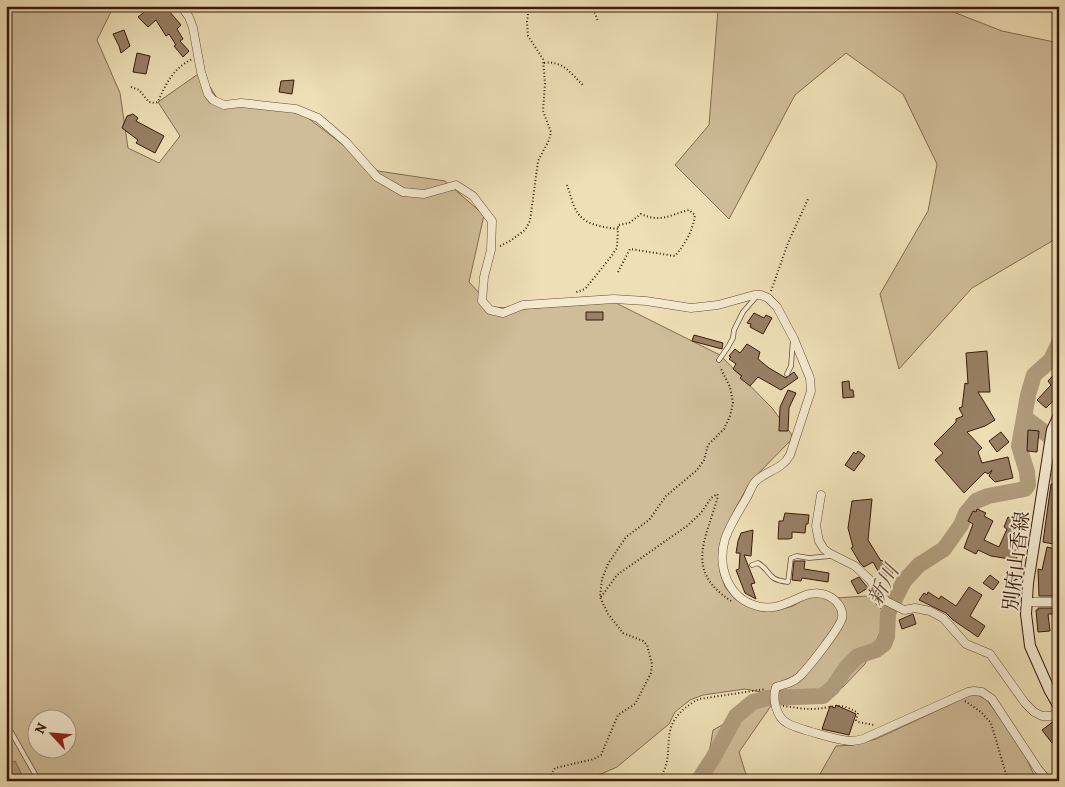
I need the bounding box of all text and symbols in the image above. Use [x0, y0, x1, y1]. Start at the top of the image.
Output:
street label: 別府山香線 [997, 510, 1036, 612]
water label: 新川 [861, 558, 906, 610]
north arrow [28, 710, 78, 760]
text: N [30, 720, 52, 737]

